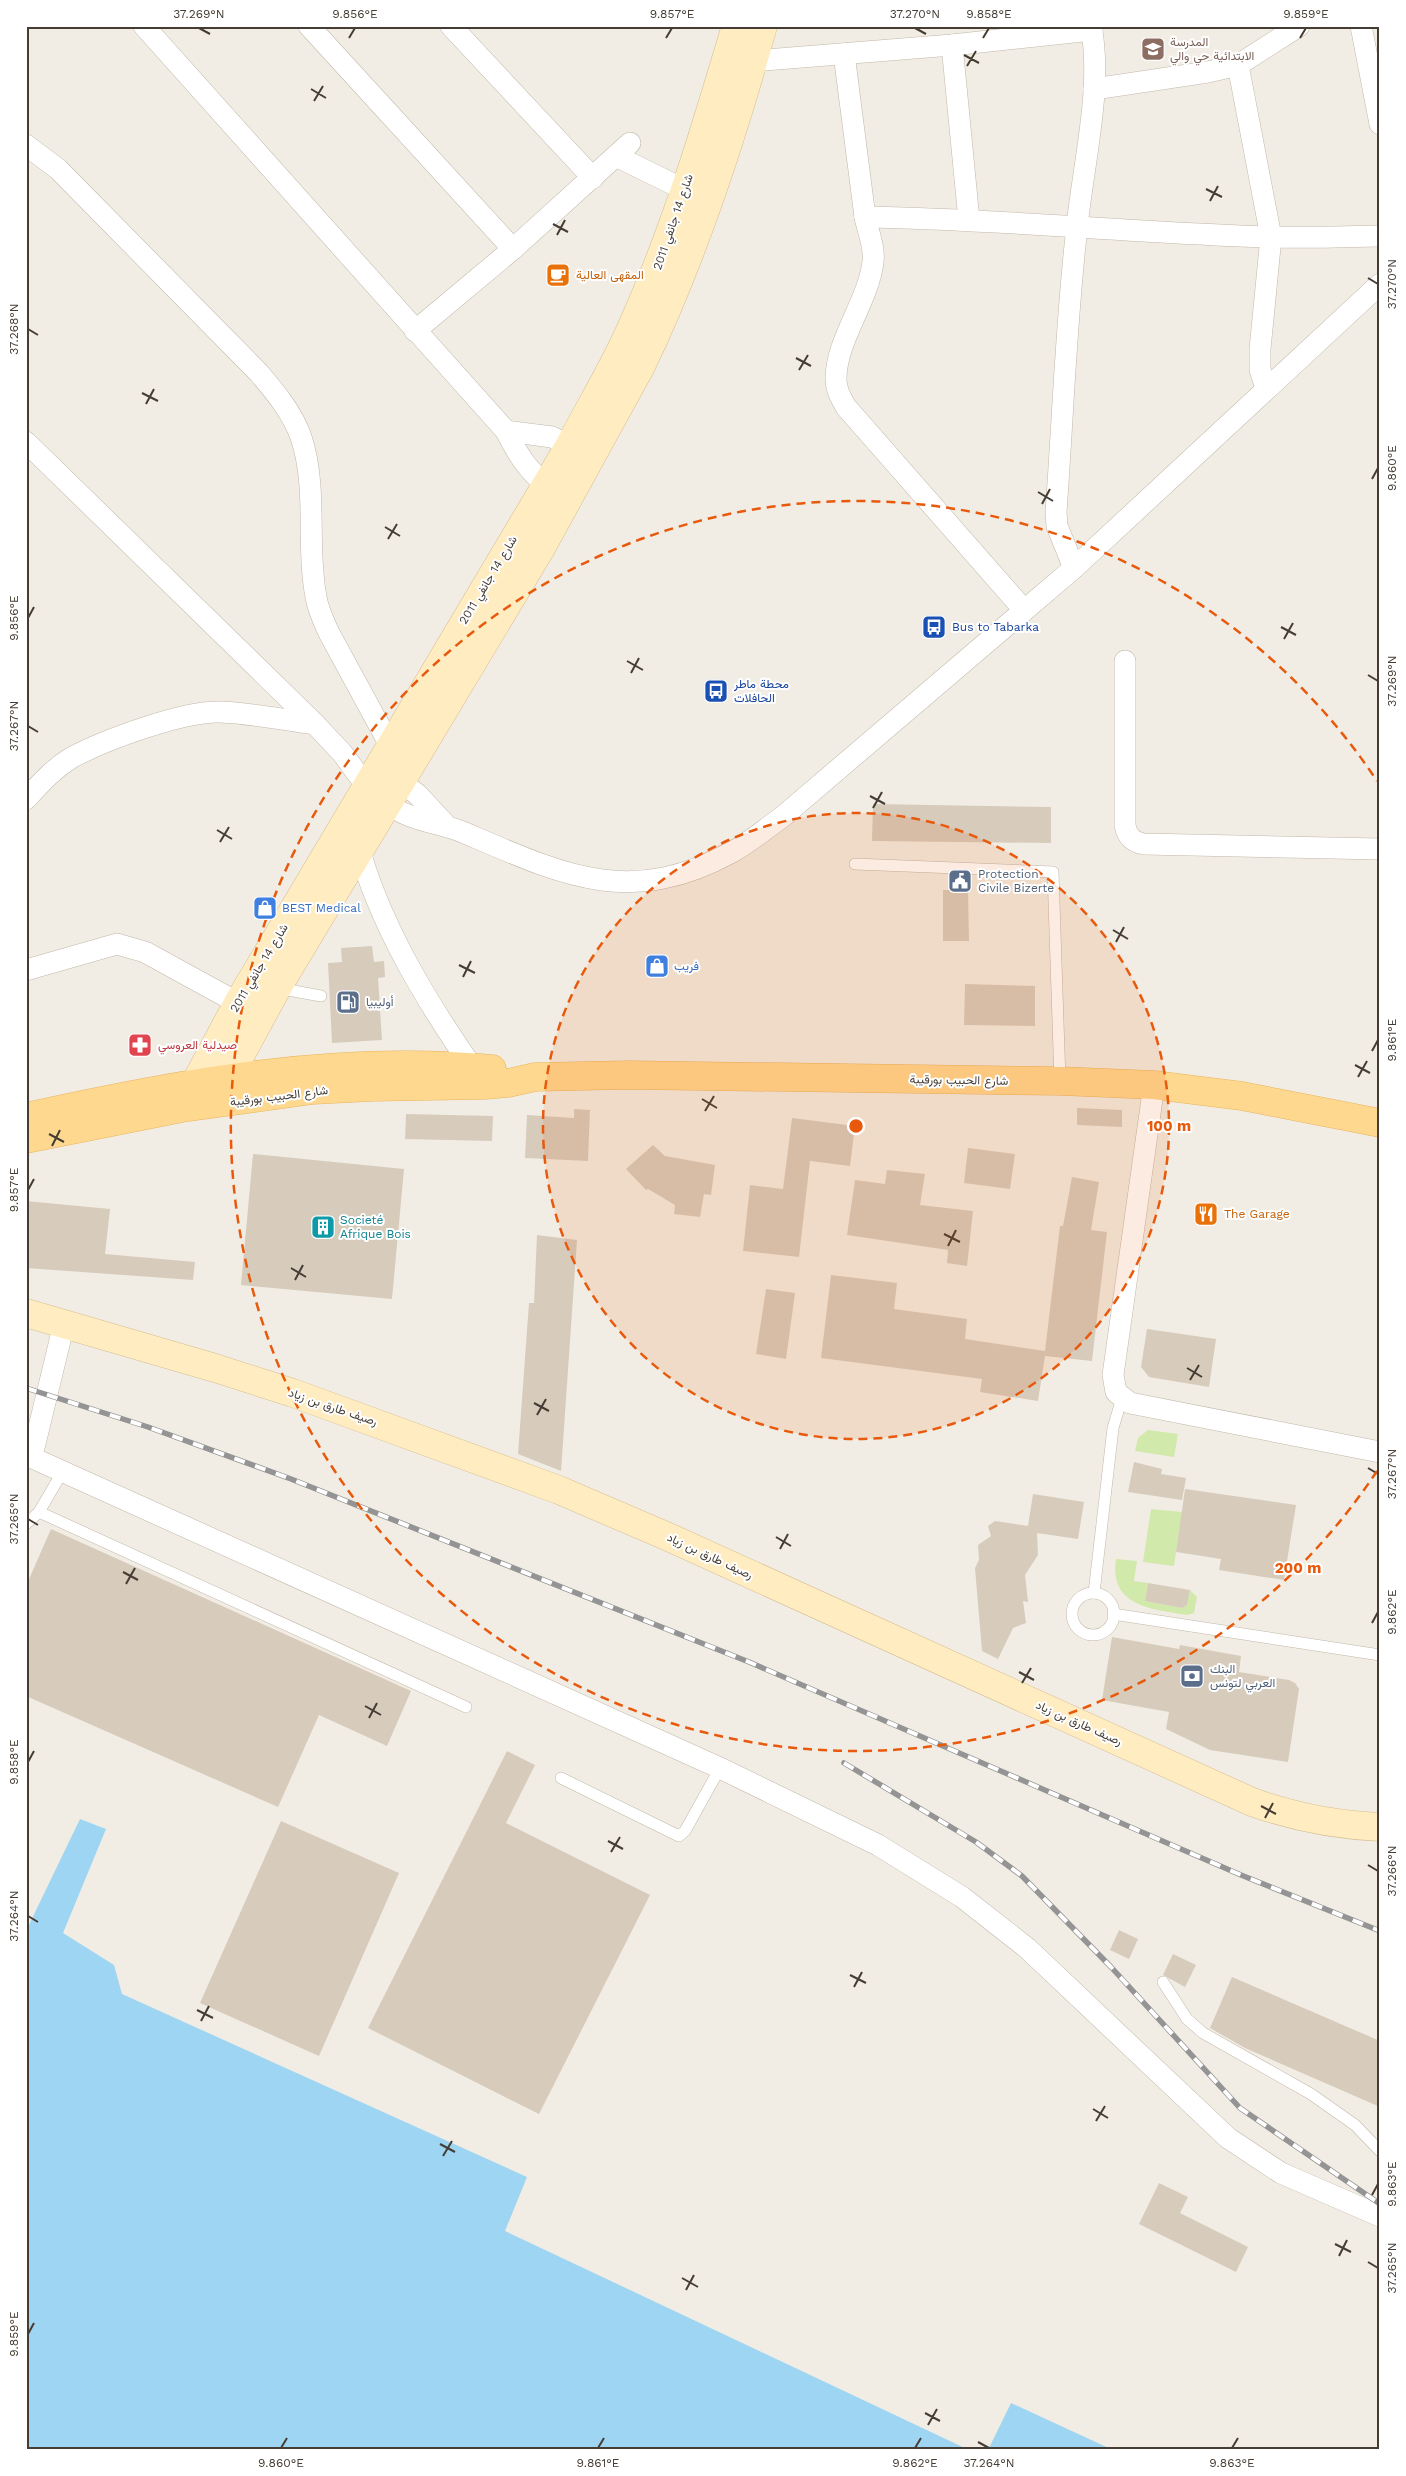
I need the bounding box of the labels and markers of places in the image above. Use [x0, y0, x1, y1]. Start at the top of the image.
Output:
place label: المدرسة الابتدائية حي والي [1170, 35, 1254, 66]
school or university icon: المدرسة الابتدائية حي والي [1140, 36, 1166, 62]
cafe icon: المقهى العالية [545, 262, 571, 288]
place label: المقهى العالية [576, 268, 644, 283]
bus stop icon: Bus to Tabarka [921, 614, 947, 640]
place label: Bus to Tabarka [952, 620, 1039, 634]
place label: محطة ماطر الحافلات [733, 677, 789, 705]
bus stop icon: محطة ماطر الحافلات [703, 678, 729, 704]
place label: Protection Civile Bizerte [978, 867, 1054, 895]
public building icon: Protection Civile Bizerte [947, 868, 973, 894]
shop icon: BEST Medical [252, 895, 278, 921]
place label: BEST Medical [282, 901, 361, 915]
shop icon: فريب [644, 953, 670, 979]
place label: فريب [674, 959, 699, 974]
fuel station icon: أوليبيا [335, 989, 361, 1015]
place label: أوليبيا [366, 995, 394, 1010]
pharmacy icon: صيدلية العروسي [127, 1032, 153, 1058]
place label: صيدلية العروسي [158, 1038, 237, 1055]
centre of rings [847, 1117, 865, 1135]
restaurant icon: The Garage [1193, 1201, 1219, 1227]
place label: The Garage [1224, 1207, 1290, 1221]
place label: Societé Afrique Bois [340, 1213, 411, 1241]
building icon: Societé Afrique Bois [310, 1214, 336, 1240]
place label: البنك العربي لتونس [1210, 1662, 1275, 1693]
bank icon: البنك العربي لتونس [1179, 1663, 1205, 1689]

